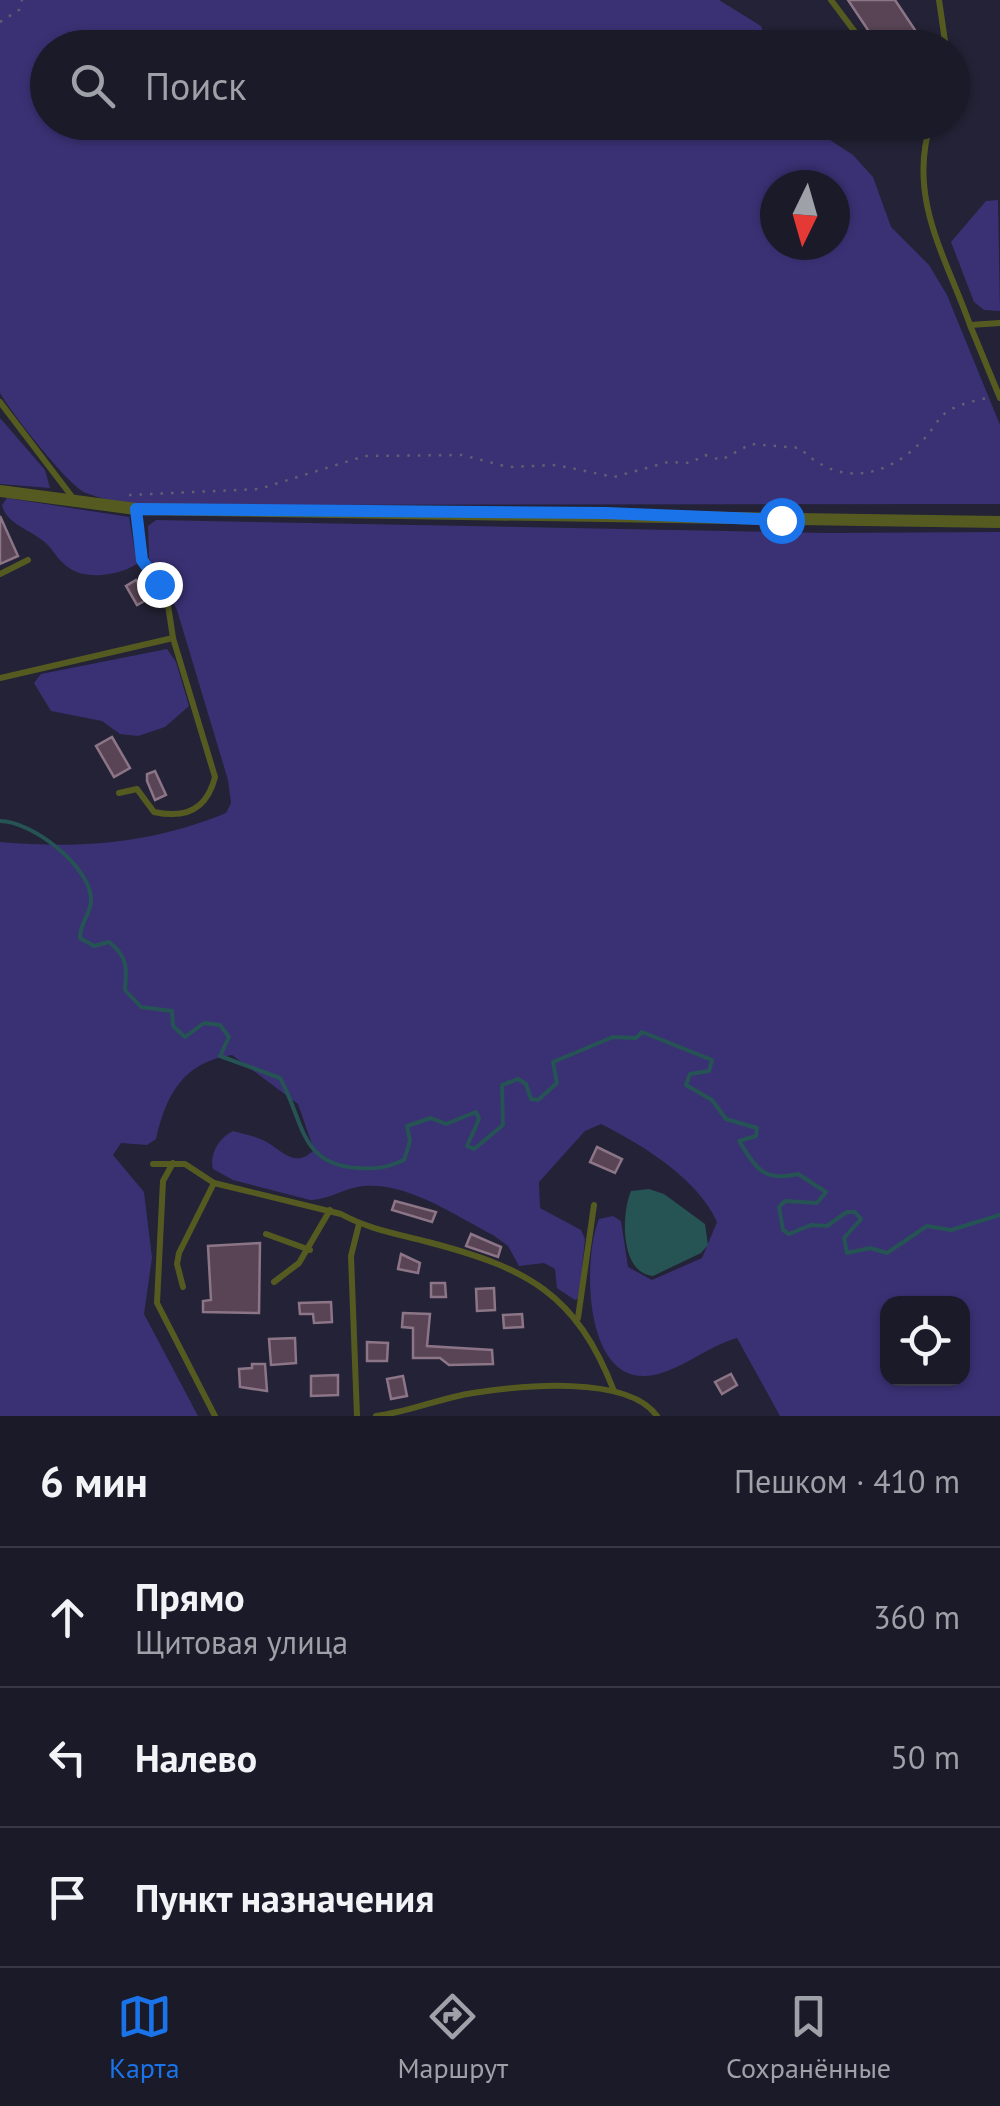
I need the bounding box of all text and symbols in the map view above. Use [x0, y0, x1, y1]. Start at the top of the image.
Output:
search box [30, 30, 970, 140]
icon: search [65, 58, 120, 113]
text: Поиск [145, 61, 246, 110]
north arrow [760, 170, 850, 260]
route start [759, 498, 805, 544]
route end [137, 562, 183, 608]
map controls [880, 1296, 970, 1386]
button: locate [880, 1296, 970, 1386]
text: 6 мин [40, 1454, 148, 1509]
text: Пешком · 410 m [734, 1460, 960, 1502]
text: Прямо [135, 1572, 245, 1621]
icon: ahead [40, 1590, 95, 1645]
text: 360 m [873, 1596, 960, 1638]
text: Щитовая улица [135, 1621, 348, 1663]
icon: left [40, 1730, 95, 1785]
text: Налево [135, 1733, 257, 1782]
text: 50 m [891, 1736, 960, 1778]
icon: arrive [40, 1870, 95, 1925]
text: Пункт назначения [135, 1873, 434, 1922]
tab: Карта [109, 1989, 180, 2086]
tab: Маршрут [397, 1989, 508, 2086]
tab: Сохранённые [726, 1989, 891, 2086]

